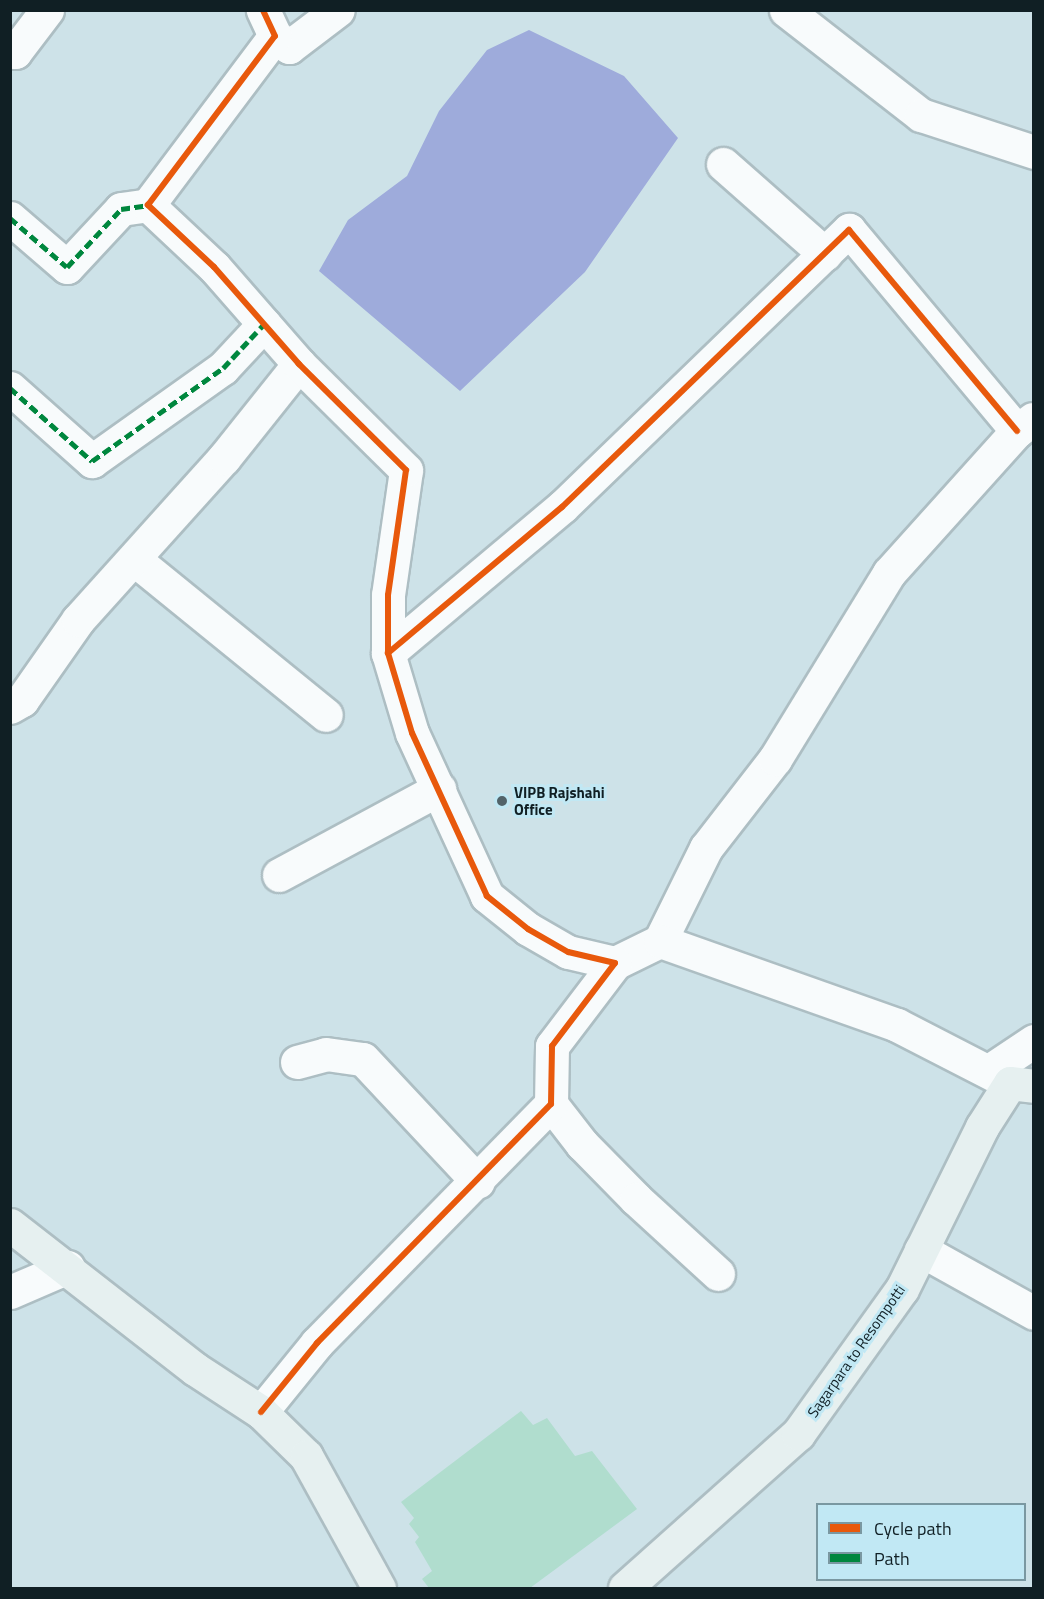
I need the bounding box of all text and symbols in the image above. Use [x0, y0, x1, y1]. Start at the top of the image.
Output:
place label: VIPB Rajshahi Office [514, 783, 605, 818]
marker: VIPB Rajshahi Office [495, 794, 509, 808]
street label: Sagarpara to Resompotti [803, 1281, 909, 1421]
legend [816, 1503, 1026, 1581]
text: Cycle path [874, 1515, 952, 1542]
text: Path [874, 1545, 910, 1572]

